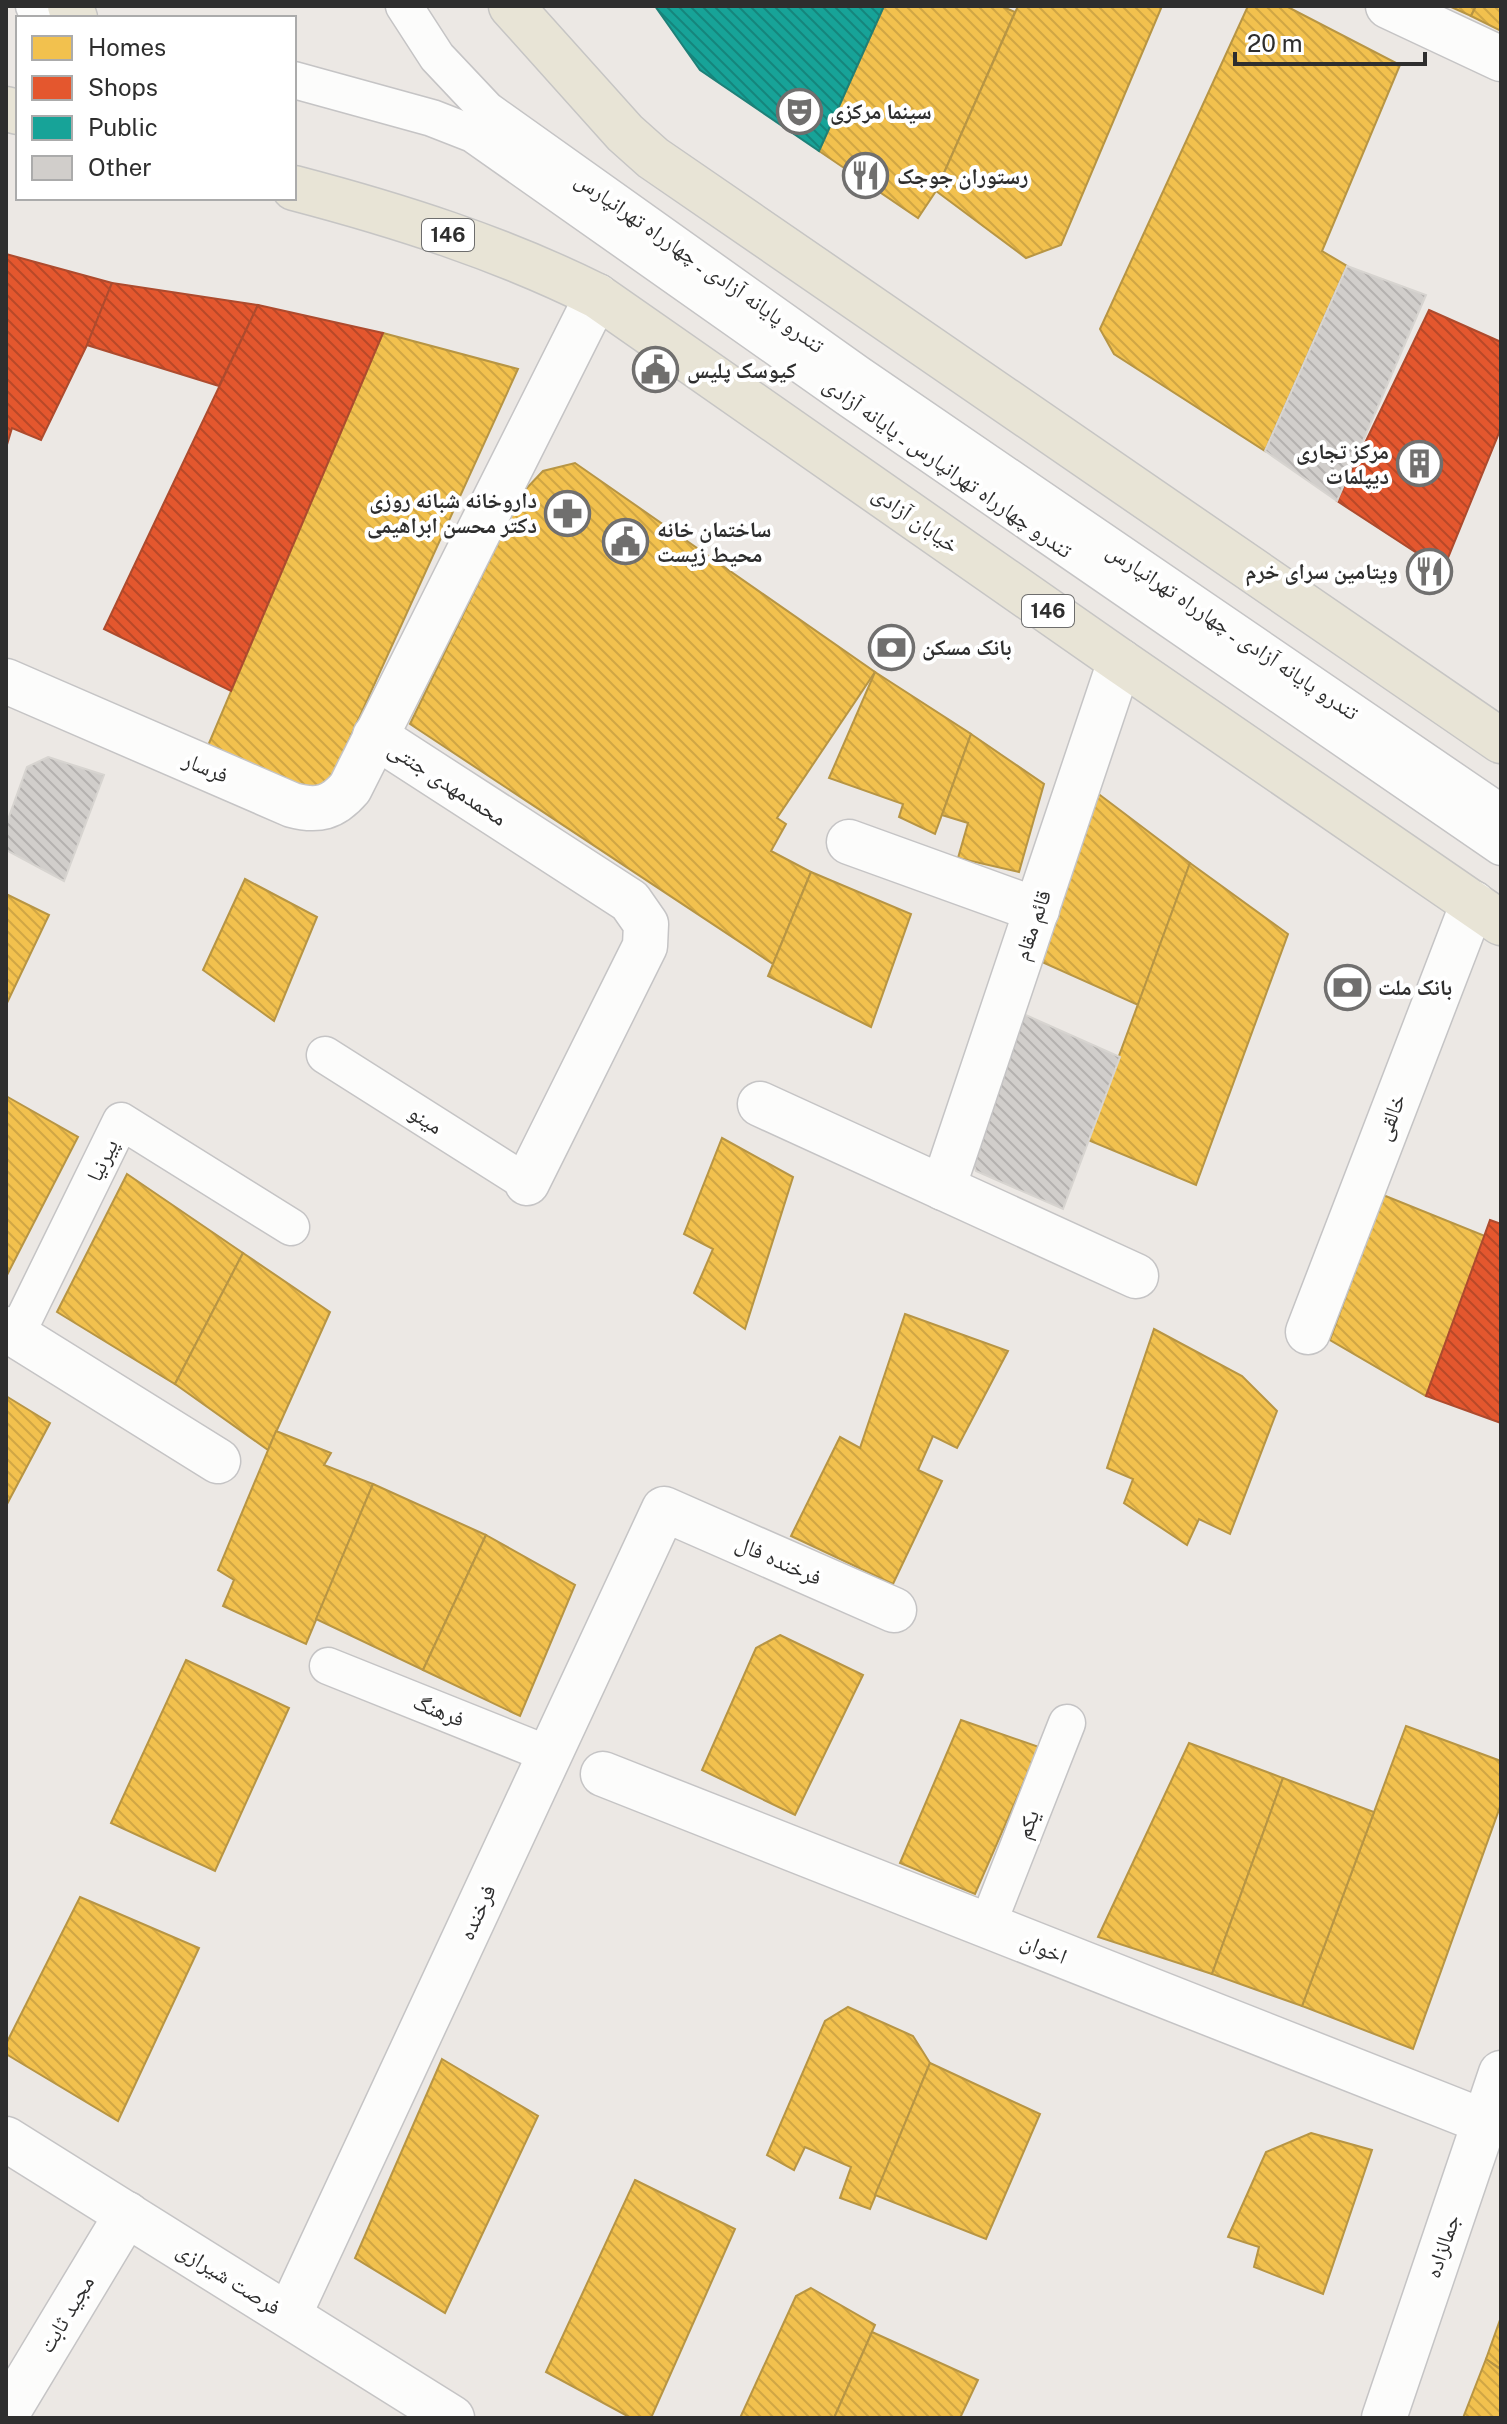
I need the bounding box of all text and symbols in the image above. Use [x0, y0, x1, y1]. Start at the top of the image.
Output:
legend [16, 16, 296, 200]
scale bar [1235, 16, 1425, 66]
text: 20 m [1247, 29, 1303, 57]
text: Homes [88, 33, 166, 61]
text: Shops [88, 73, 158, 101]
theatre icon: سینما مرکزی [775, 87, 823, 135]
place label: سینما مرکزی [830, 98, 932, 125]
text: Public [88, 113, 158, 141]
restaurant icon: رستوران جوجک [842, 152, 890, 200]
text: Other [88, 153, 152, 181]
place label: رستوران جوجک [897, 163, 1028, 190]
street label: تندرو پایانه آزادی ـ چهارراه تهرانپارس [570, 166, 830, 359]
road number: 146 [422, 219, 474, 251]
public building icon: کیوسک پلیس [632, 346, 680, 394]
place label: کیوسک پلیس [687, 357, 797, 384]
street label: تندرو چهارراه تهرانپارس ـ پایانه آزادی [818, 371, 1078, 564]
place label: مرکز تجاری دیپلمات [1296, 438, 1389, 490]
building icon: مرکز تجاری دیپلمات [1396, 440, 1444, 488]
street label: خیابان آزادی [867, 480, 964, 559]
place label: داروخانه شبانه روزی دکتر محسن ابراهیمی [367, 487, 537, 539]
pharmacy icon: داروخانه شبانه روزی دکتر محسن ابراهیمی [544, 489, 592, 537]
place label: ساختمان خانه محیط زیست [657, 516, 772, 567]
public building icon: ساختمان خانه محیط زیست [602, 518, 650, 566]
street label: تندرو پایانه آزادی ـ چهارراه تهرانپارس [1102, 537, 1364, 726]
restaurant icon: ویتامین سرای خرم [1405, 547, 1453, 595]
place label: ویتامین سرای خرم [1245, 558, 1398, 587]
road number: 146 [1022, 595, 1074, 627]
bank icon: بانک مسکن [867, 623, 915, 671]
place label: بانک مسکن [922, 634, 1012, 661]
street label: محمدمهدی جنتی [384, 735, 512, 832]
street label: فرسار [179, 746, 233, 788]
street label: قائم مقام [1008, 886, 1058, 964]
bank icon: بانک ملت [1323, 963, 1371, 1011]
place label: بانک ملت [1378, 974, 1452, 1001]
street label: خالقی [1369, 1090, 1412, 1144]
street label: مینو [404, 1099, 448, 1139]
street label: پیرنیا [81, 1135, 124, 1186]
street label: فرخنده فال [732, 1530, 826, 1591]
street label: فرهنگ [410, 1688, 468, 1732]
street label: یکم [1009, 1805, 1046, 1843]
street label: فرخنده [453, 1880, 501, 1944]
street label: اخوان [1017, 1927, 1071, 1970]
street label: جمالزاده [1419, 2211, 1465, 2281]
street label: فرصت شیرازی [172, 2236, 286, 2321]
street label: مجید ثابت [33, 2271, 99, 2357]

